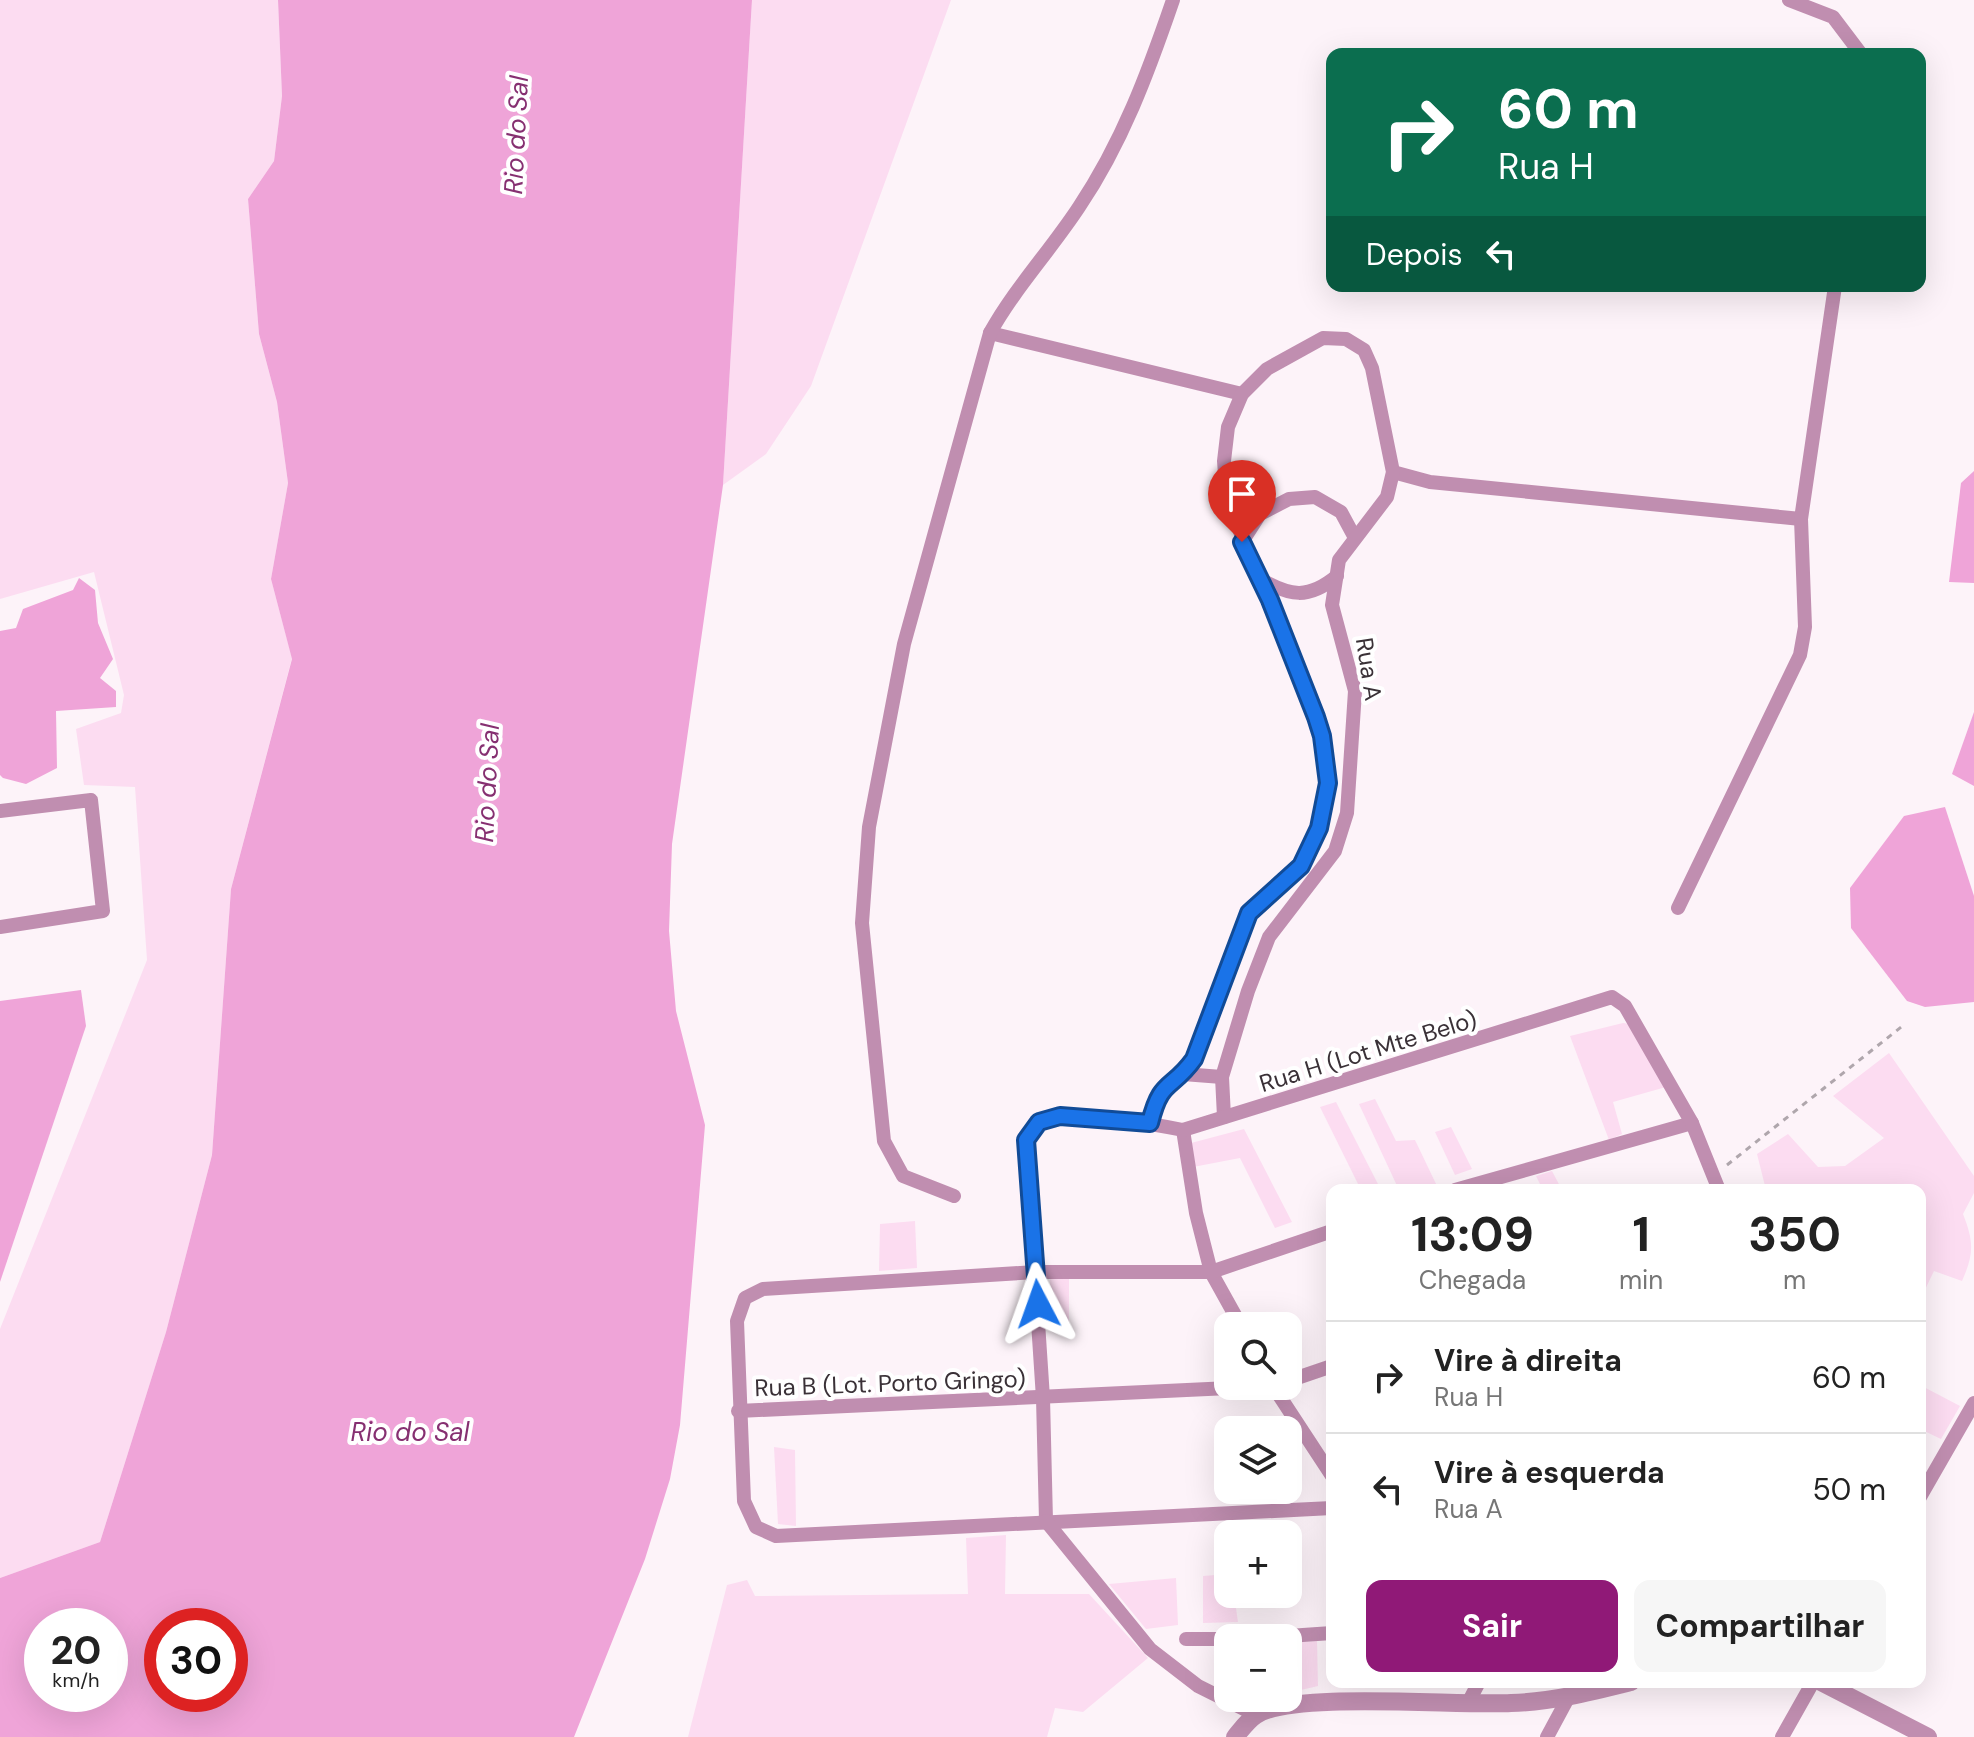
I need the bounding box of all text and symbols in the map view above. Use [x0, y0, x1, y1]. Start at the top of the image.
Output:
text: 60 m [1498, 72, 1639, 145]
water label: Rio do Sal [496, 74, 536, 195]
icon: right [1366, 80, 1470, 184]
text: Rua H [1498, 143, 1594, 190]
icon: left [1479, 232, 1523, 276]
text: Depois [1366, 235, 1463, 274]
pin [1208, 460, 1276, 542]
icon: arrive [1220, 472, 1264, 516]
street label: Rua A [1349, 635, 1389, 703]
water label: Rio do Sal [467, 722, 507, 843]
street label: Rua H (Lot Mte Belo) [1256, 1003, 1480, 1099]
text: 13:09 [1411, 1203, 1534, 1266]
text: 1 [1632, 1203, 1650, 1266]
text: 350 [1748, 1203, 1841, 1266]
position arrow [996, 1262, 1080, 1346]
text: Chegada [1419, 1263, 1526, 1297]
text: min [1619, 1263, 1663, 1297]
text: m [1783, 1263, 1806, 1297]
map controls [1214, 1312, 1302, 1712]
button: search [1214, 1312, 1302, 1400]
text: Vire à direita [1434, 1341, 1622, 1380]
icon: right [1366, 1355, 1410, 1399]
text: 60 m [1812, 1358, 1886, 1397]
street label: Rua B (Lot. Porto Gringo) [754, 1363, 1026, 1403]
text: Rua H [1434, 1380, 1503, 1414]
water label: Rio do Sal [351, 1415, 471, 1449]
button: layers [1214, 1416, 1302, 1504]
text: Vire à esquerda [1434, 1453, 1665, 1492]
icon: left [1366, 1467, 1410, 1511]
text: 50 m [1812, 1470, 1886, 1509]
text: Rua A [1434, 1492, 1503, 1526]
button: + [1214, 1520, 1302, 1608]
button: Sair [1366, 1580, 1618, 1672]
button: Compartilhar [1634, 1580, 1886, 1672]
speed limit sign: 30 [144, 1608, 248, 1712]
text: 20 [50, 1624, 102, 1676]
button: − [1214, 1624, 1302, 1712]
text: km/h [52, 1667, 100, 1693]

